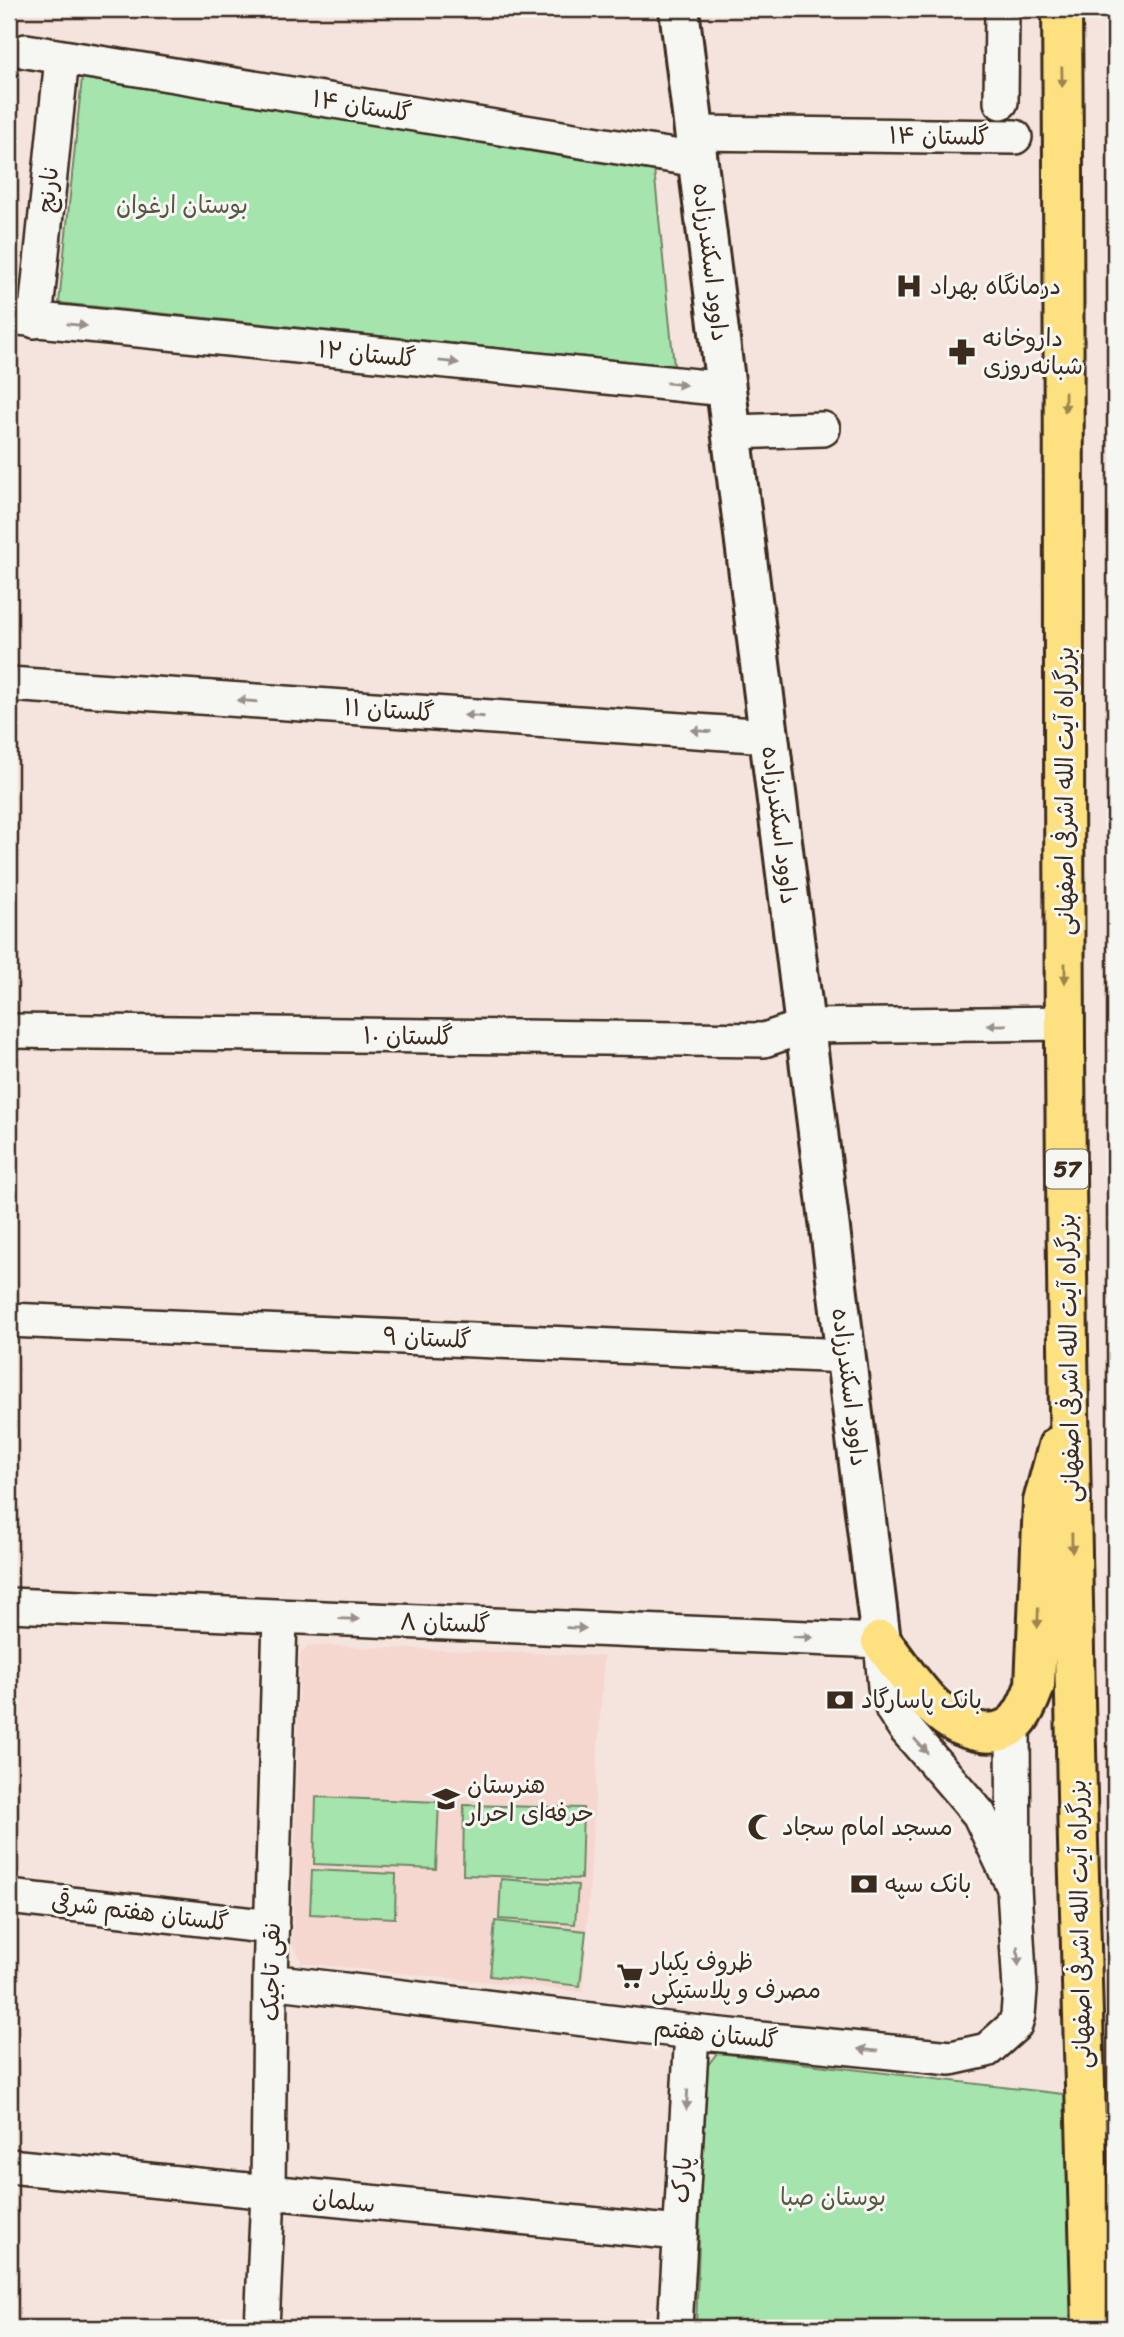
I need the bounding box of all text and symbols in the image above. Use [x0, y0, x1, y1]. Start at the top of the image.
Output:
one-way arrow [1056, 66, 1068, 88]
street label: گلستان ۱۴ [309, 77, 415, 135]
street label: گلستان ۱۴ [889, 114, 989, 158]
street label: نارنج [25, 163, 71, 215]
street label: داوود اسکندرزاده [680, 180, 742, 344]
park label: بوستان ارغوان [116, 184, 248, 226]
place label: درمانگاه بهراد [930, 265, 1061, 307]
hospital icon: درمانگاه بهراد [894, 271, 924, 301]
place label: داروخانه شبانه‌روزی [983, 317, 1083, 387]
one-way arrow [66, 320, 88, 331]
street label: گلستان ۱۲ [316, 328, 418, 380]
pharmacy icon: داروخانه شبانه‌روزی [947, 337, 977, 367]
one-way arrow [438, 357, 460, 368]
one-way arrow [665, 379, 687, 390]
one-way arrow [1059, 392, 1071, 414]
street label: بزرگراه آیت الله اشرفی اصفهانی [1044, 646, 1086, 936]
street label: گلستان ۱۱ [342, 686, 436, 734]
one-way arrow [236, 695, 258, 706]
one-way arrow [463, 710, 485, 721]
one-way arrow [690, 725, 712, 736]
street label: داوود اسکندرزاده [749, 743, 811, 907]
one-way arrow [1059, 962, 1071, 984]
street label: گلستان ۱۰ [363, 1014, 453, 1058]
one-way arrow [986, 1019, 1008, 1030]
road number: 57 [1046, 1150, 1088, 1188]
street label: بزرگراه آیت الله اشرفی اصفهانی [1045, 1213, 1093, 1503]
street label: داوود اسکندرزاده [819, 1305, 881, 1469]
street label: گلستان ۹ [382, 1315, 472, 1361]
one-way arrow [1066, 1533, 1078, 1555]
street label: گلستان ٨ [399, 1600, 491, 1646]
one-way arrow [1033, 1608, 1044, 1630]
one-way arrow [338, 1614, 360, 1625]
one-way arrow [565, 1623, 587, 1634]
one-way arrow [793, 1632, 815, 1643]
place label: بانک پاسارگاد [861, 1679, 982, 1721]
bank icon: بانک پاسارگاد [825, 1685, 855, 1715]
one-way arrow [913, 1737, 929, 1755]
place label: هنرستان حرفه‌ای احرار [465, 1764, 594, 1834]
street label: بزرگراه آیت الله اشرفی اصفهانی [1056, 1779, 1104, 2069]
school or university icon: هنرستان حرفه‌ای احرار [431, 1784, 461, 1814]
place label: مسجد امام سجاد [782, 1806, 953, 1848]
mosque icon: مسجد امام سجاد [746, 1812, 776, 1842]
place label: بانک سپه [885, 1863, 971, 1905]
bank icon: بانک سپه [849, 1869, 879, 1899]
street label: گلستان هفتم شرقی [49, 1880, 231, 1944]
street label: نقی تاجیک [249, 1922, 293, 2022]
place label: ظروف یکبار مصرف و پلاستیکی [649, 1941, 821, 2011]
one-way arrow [1013, 1945, 1024, 1967]
supermarket icon: ظروف یکبار مصرف و پلاستیکی [615, 1961, 645, 1991]
street label: گلستان هفتم [652, 2007, 780, 2061]
one-way arrow [857, 2044, 879, 2055]
one-way arrow [682, 2089, 693, 2111]
street label: پارک [659, 2155, 705, 2205]
park label: بوستان صبا [780, 2176, 886, 2218]
street label: سلمان [310, 2177, 378, 2225]

